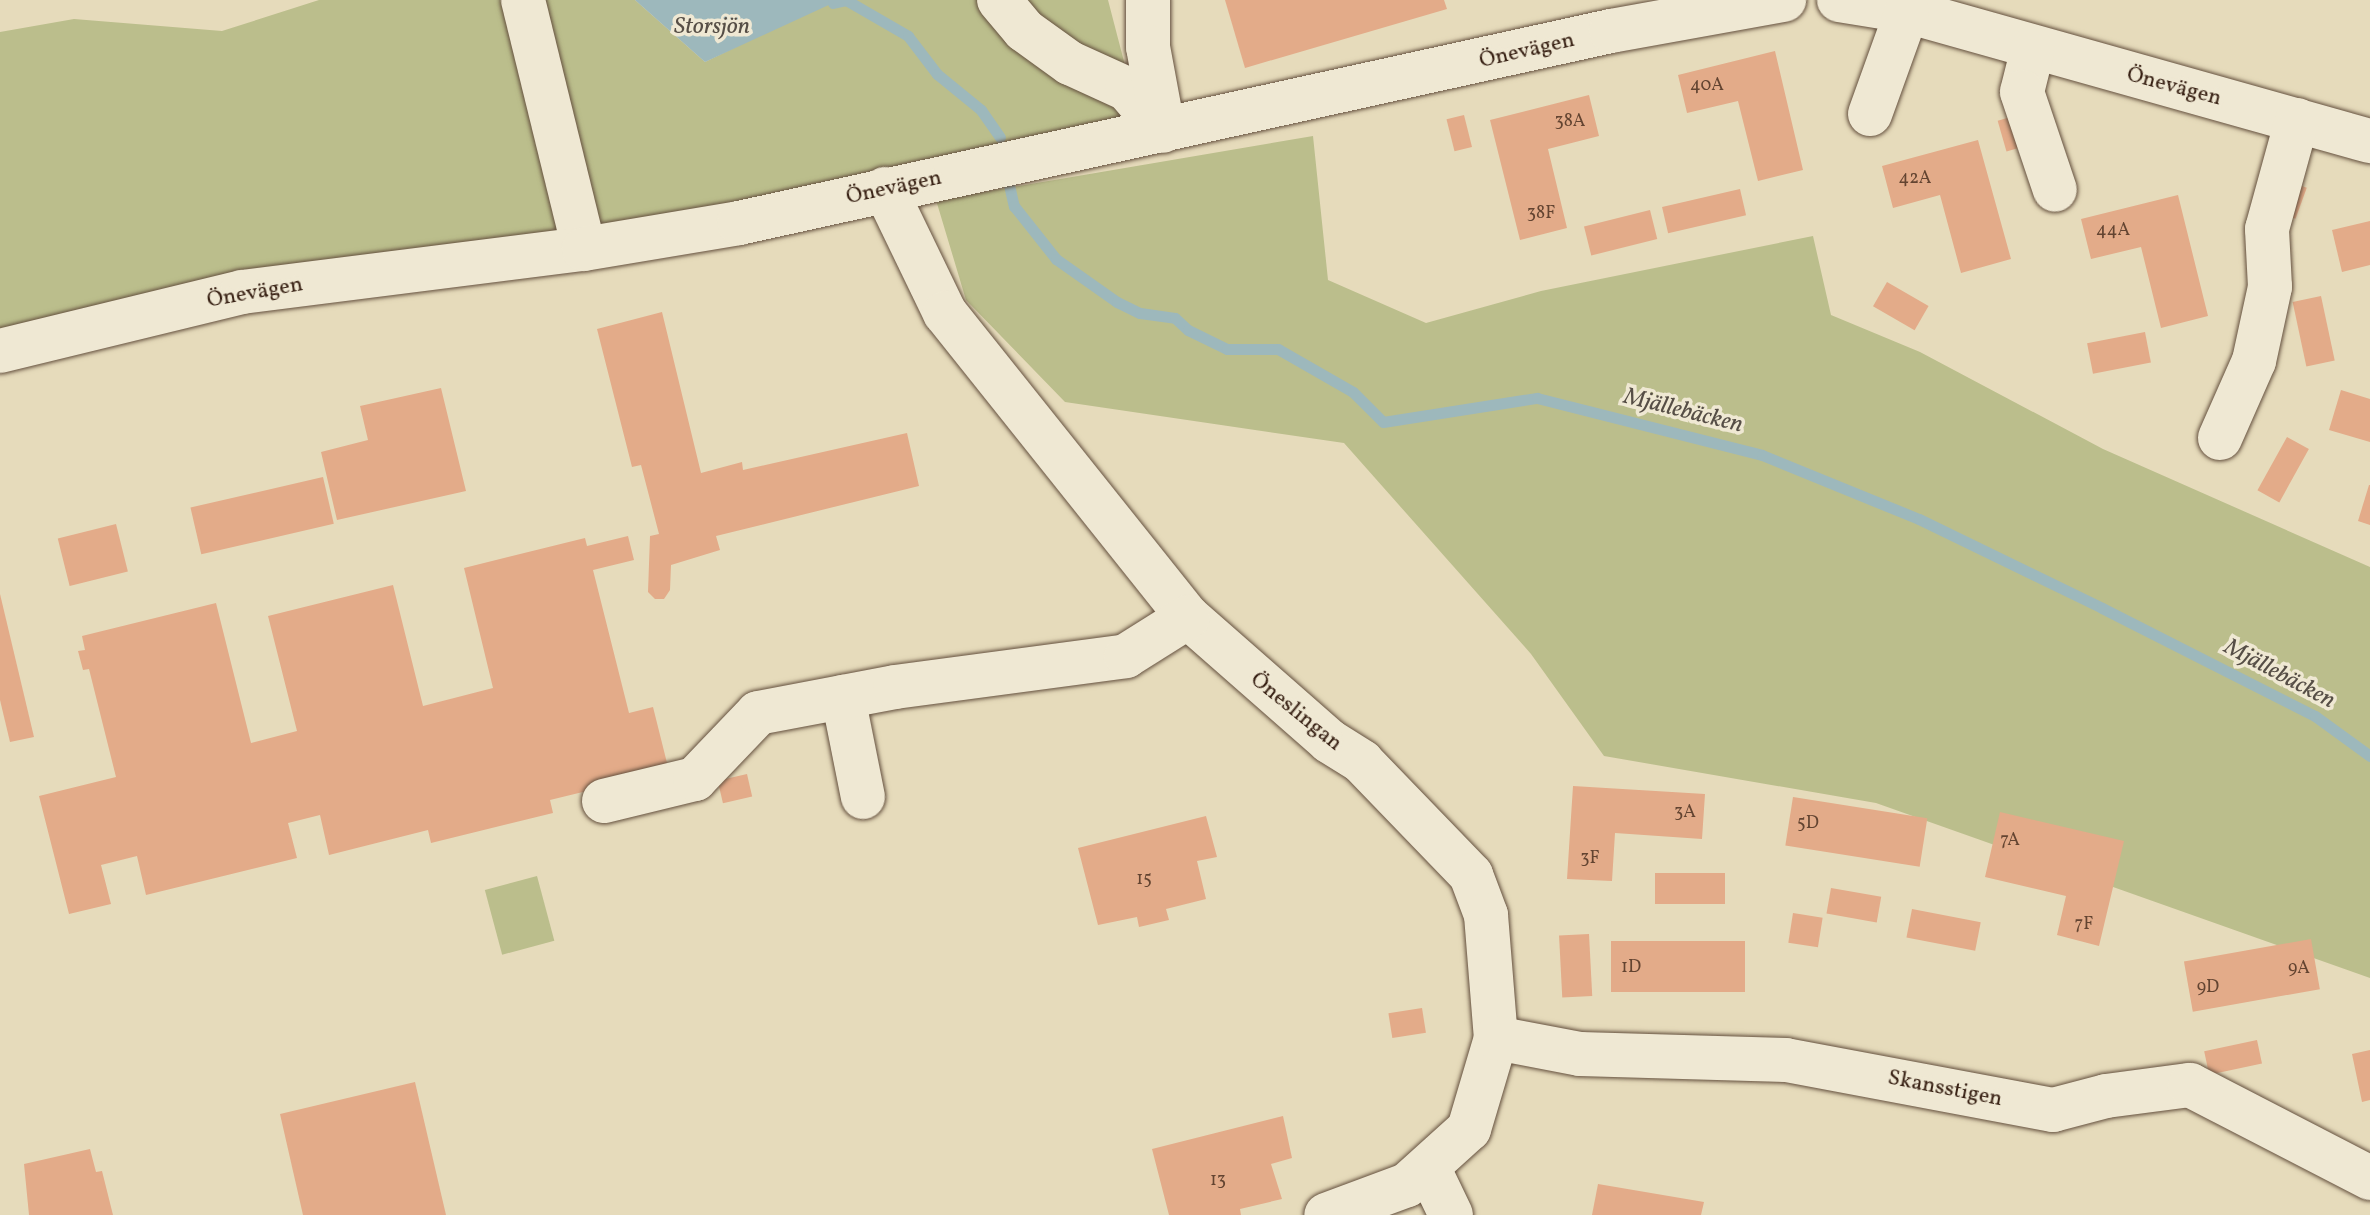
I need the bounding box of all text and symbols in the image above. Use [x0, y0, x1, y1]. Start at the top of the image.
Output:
water label: Storsjön [674, 14, 750, 42]
street label: Önevägen [1477, 27, 1577, 75]
street label: Önevägen [2124, 62, 2224, 112]
house number: 40A [1690, 75, 1724, 97]
house number: 38A [1554, 111, 1586, 133]
street label: Önevägen [844, 165, 944, 211]
house number: 42A [1898, 168, 1932, 190]
house number: 38F [1527, 203, 1555, 225]
house number: 44A [2096, 220, 2130, 242]
street label: Önevägen [205, 272, 305, 314]
water label: Mjällebäcken [1620, 383, 1746, 441]
water label: Mjällebäcken [2219, 634, 2339, 716]
street label: Öneslingan [1245, 667, 1347, 757]
house number: 3A [1674, 802, 1696, 824]
house number: 5D [1797, 813, 1819, 835]
house number: 7A [2000, 830, 2020, 852]
house number: 3F [1580, 848, 1600, 870]
house number: 15 [1136, 869, 1152, 891]
house number: 7F [2075, 914, 2093, 936]
house number: 1D [1621, 957, 1641, 979]
house number: 9A [2288, 958, 2310, 980]
house number: 9D [2197, 977, 2219, 999]
street label: Skansstigen [1885, 1065, 2005, 1113]
house number: 13 [1210, 1170, 1226, 1192]

